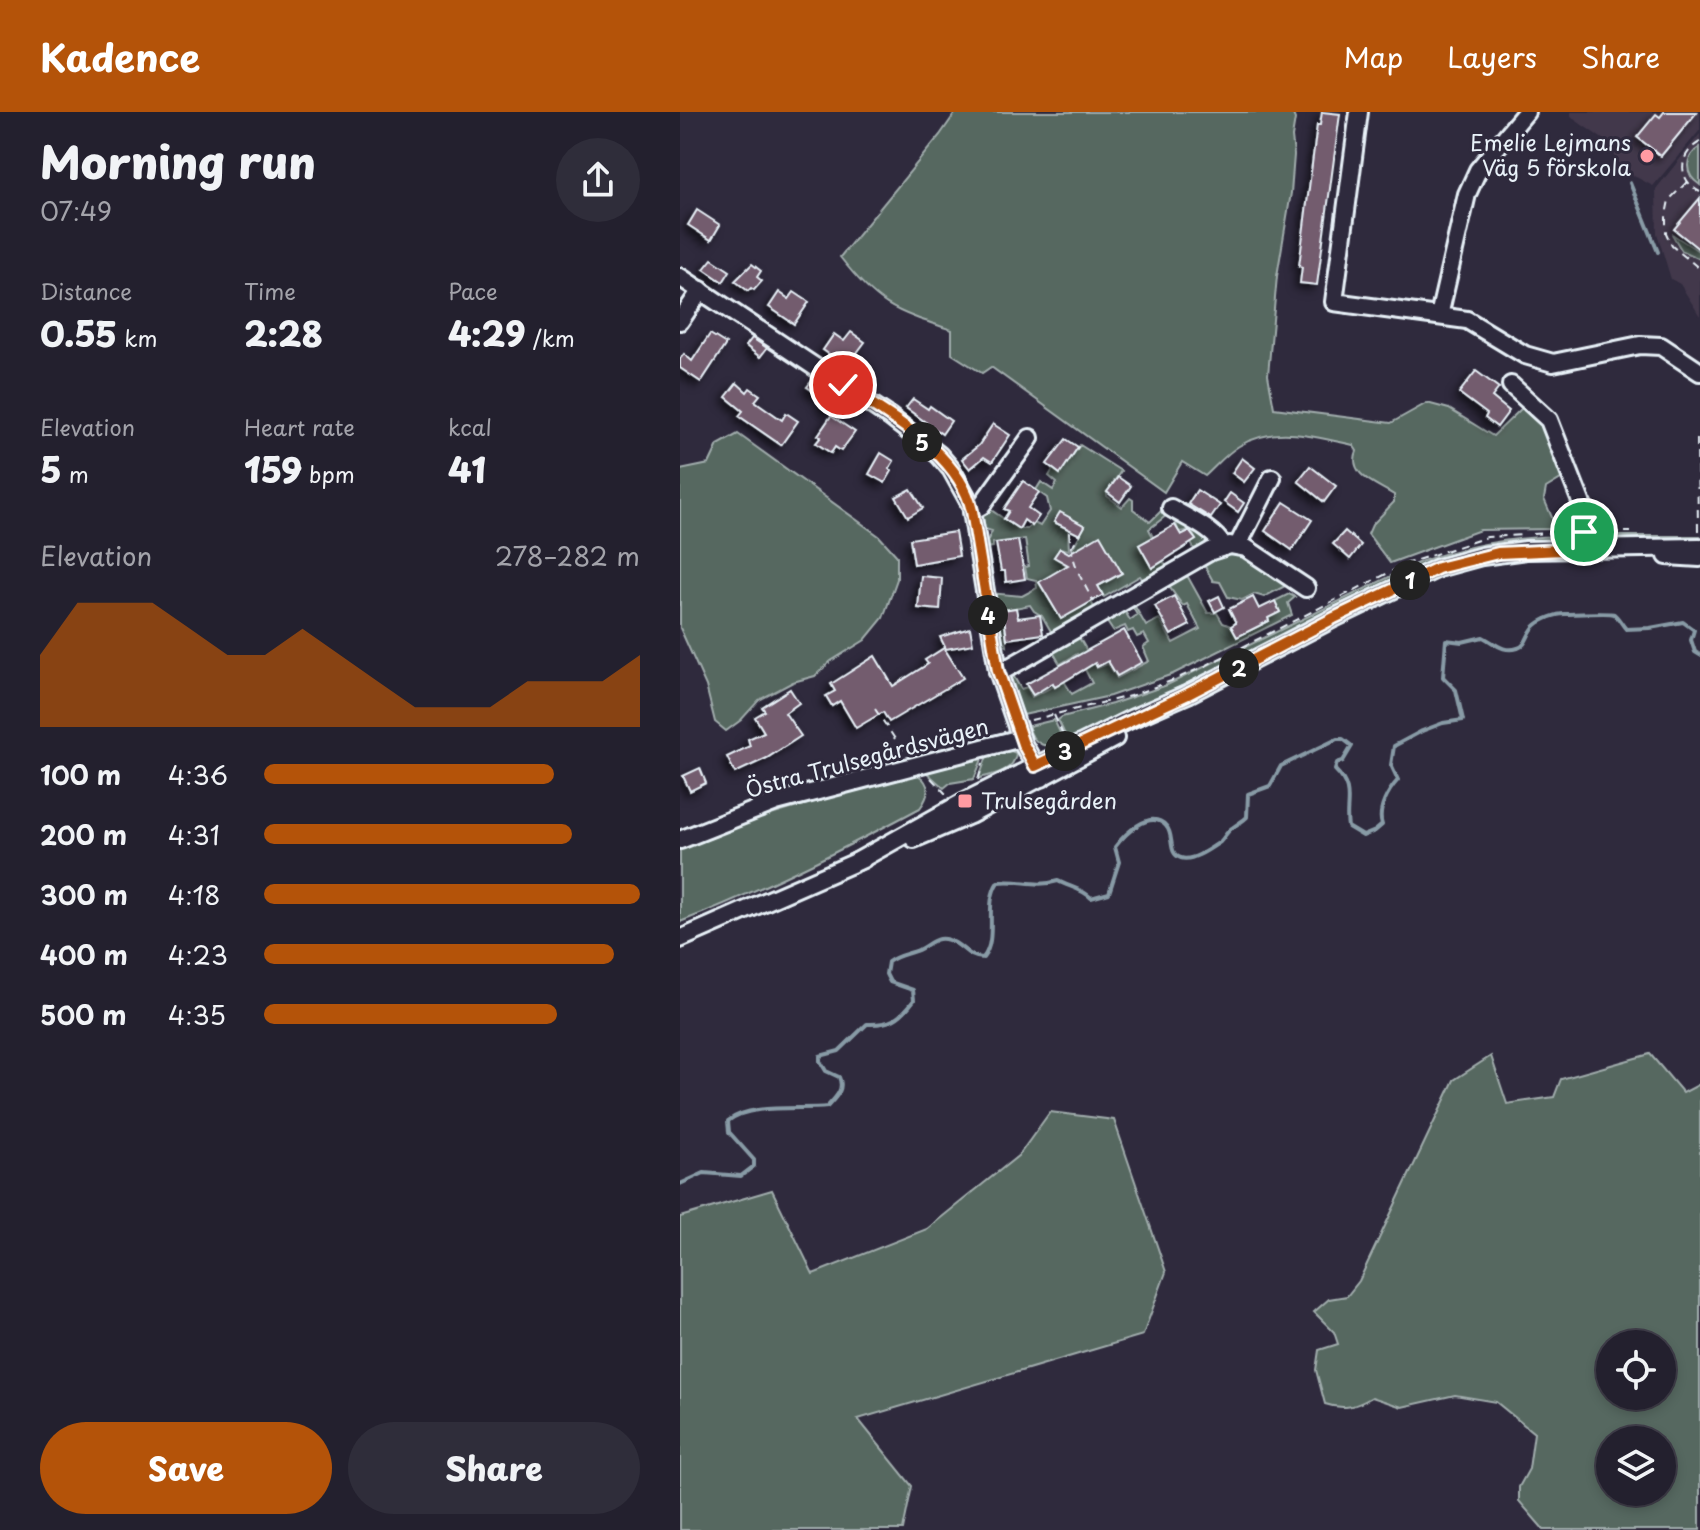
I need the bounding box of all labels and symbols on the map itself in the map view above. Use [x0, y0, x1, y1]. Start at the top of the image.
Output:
place label: Emelie Lejmans Väg 5 förskola [1470, 125, 1631, 183]
marker: Emelie Lejmans Väg 5 förskola [1638, 147, 1656, 165]
pin [809, 351, 877, 419]
pin: 5 [902, 422, 942, 462]
pin [1550, 498, 1618, 566]
pin: 1 [1390, 560, 1430, 600]
pin: 4 [968, 595, 1008, 635]
pin: 2 [1219, 648, 1259, 688]
street label: Östra Trulsegårdsvägen [741, 708, 992, 805]
pin: 3 [1045, 731, 1085, 771]
place label: Trulsegården [981, 783, 1117, 816]
marker: Trulsegården [956, 792, 974, 810]

